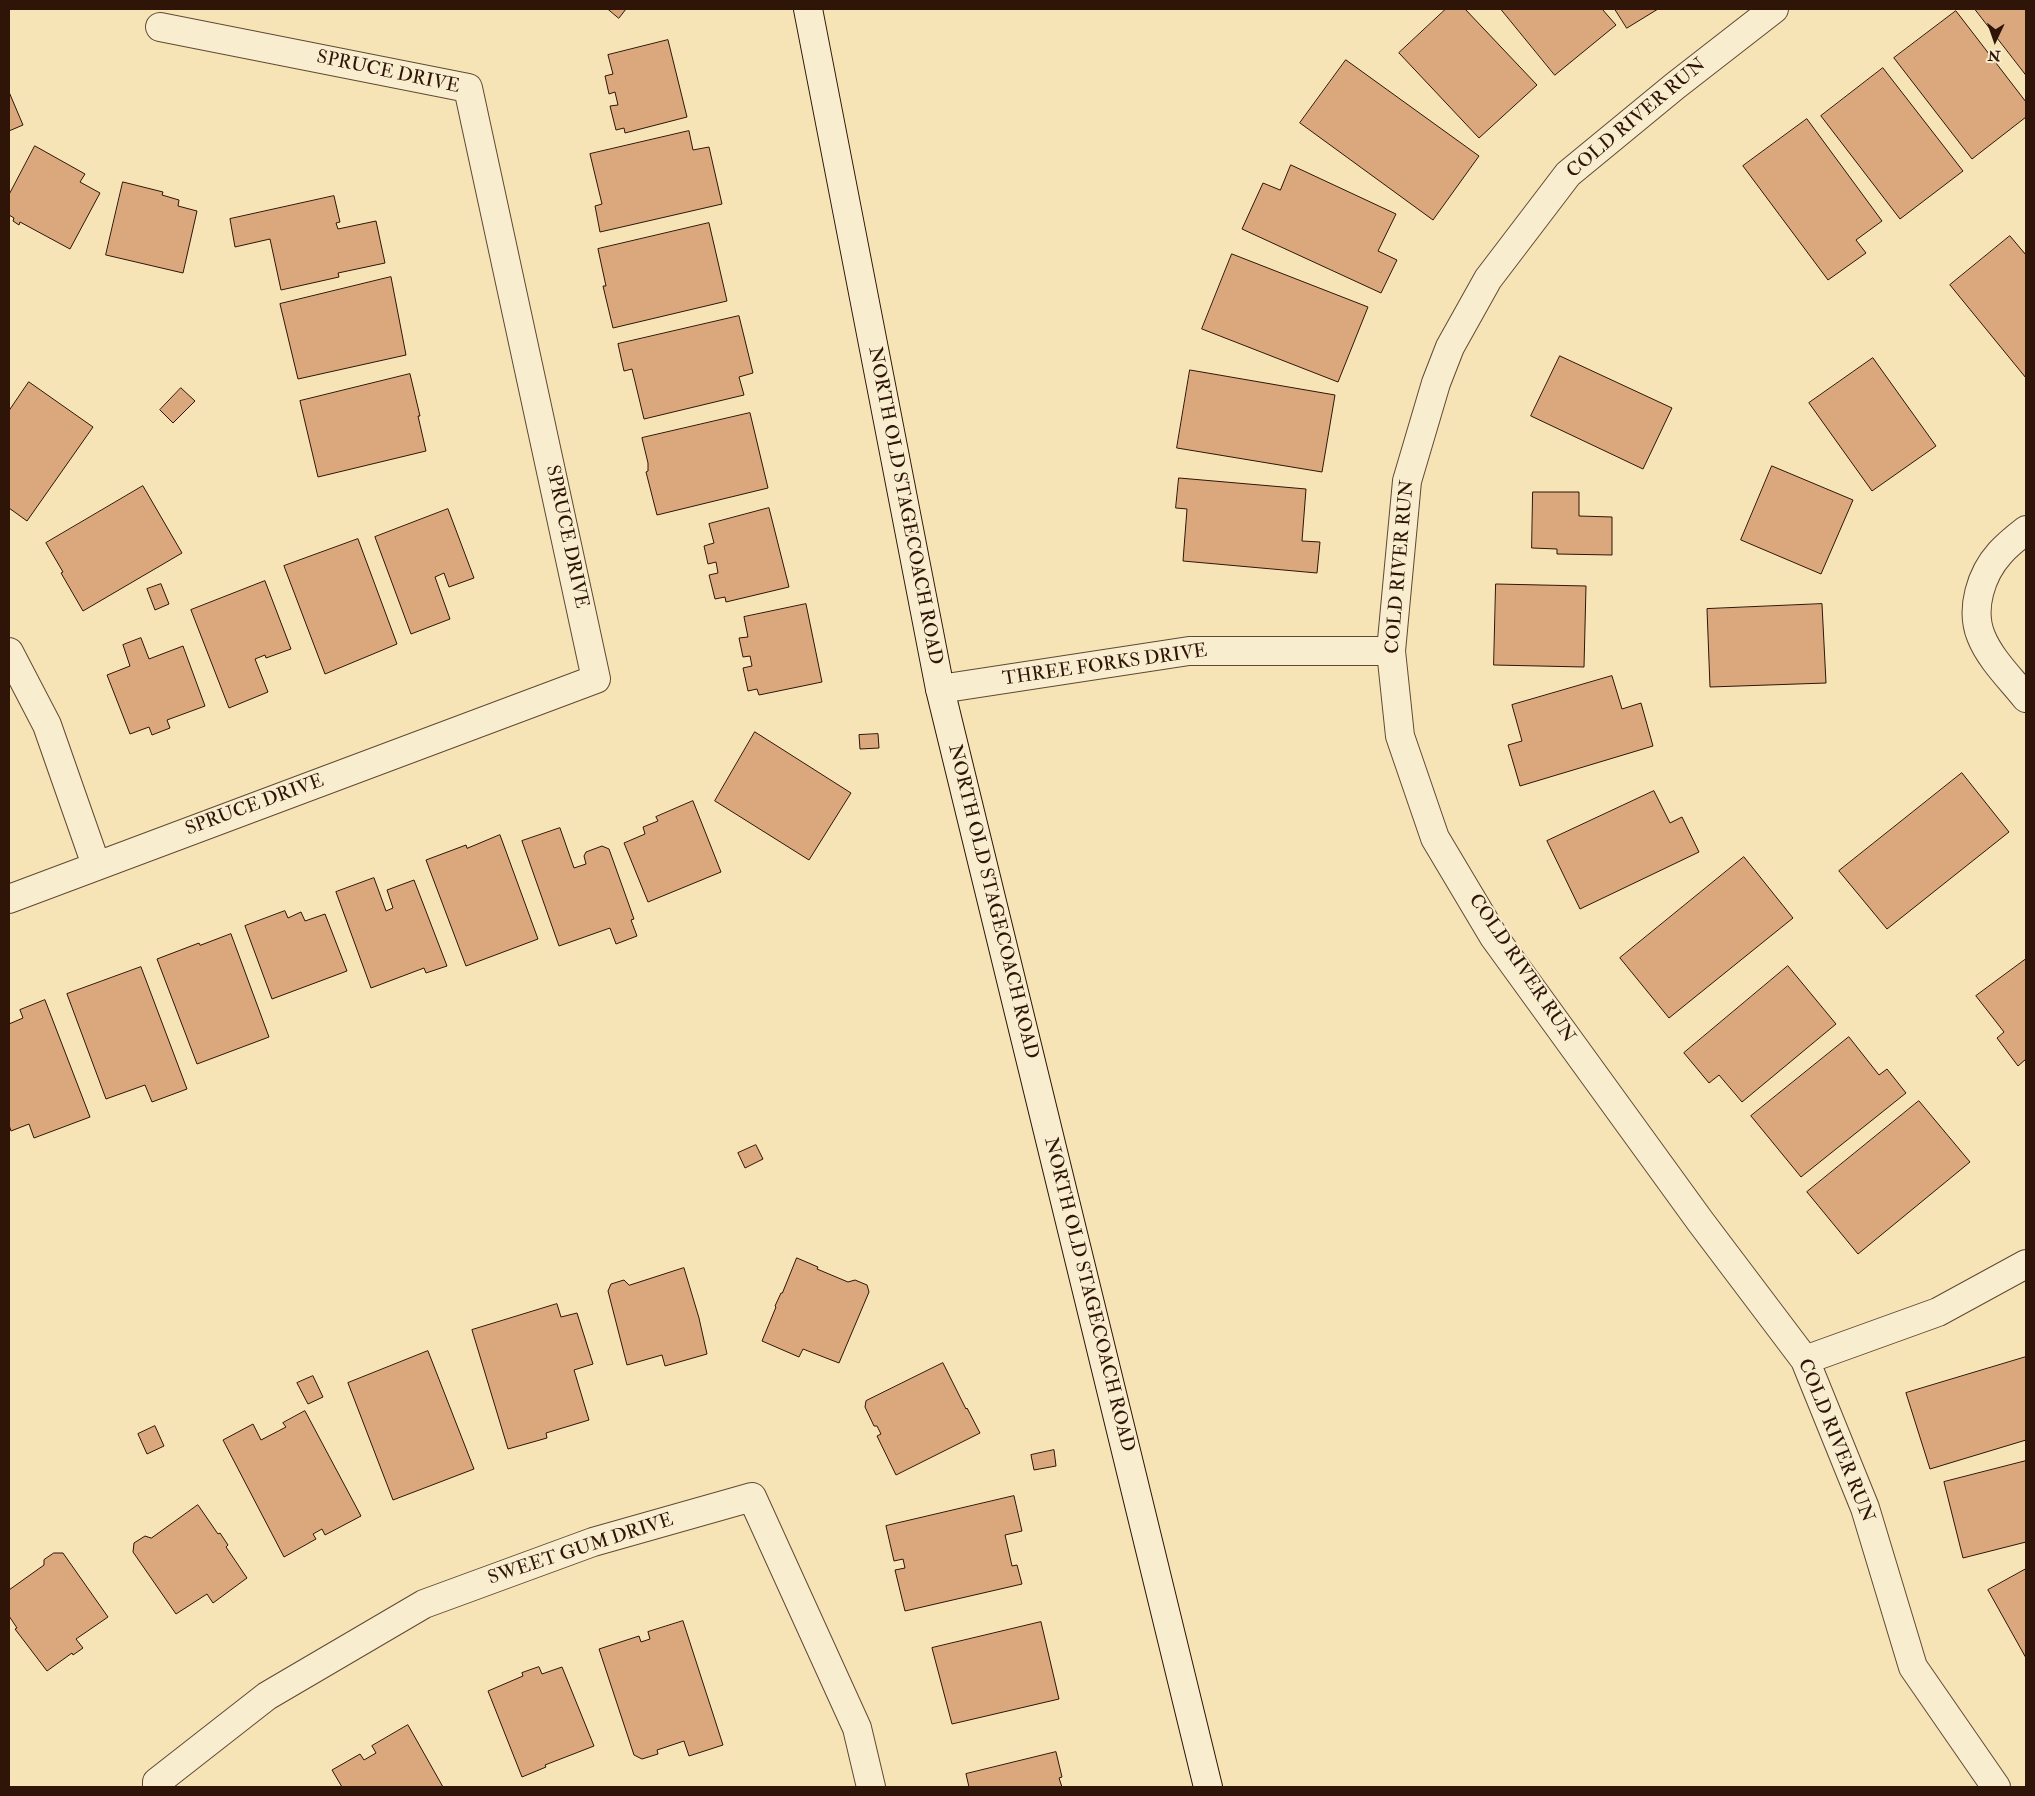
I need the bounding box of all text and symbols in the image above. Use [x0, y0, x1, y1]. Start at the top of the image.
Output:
north arrow [1970, 15, 2020, 65]
street label: SPRUCE DRIVE [314, 47, 462, 99]
text: N [1987, 47, 2001, 64]
street label: COLD RIVER RUN [1563, 54, 1711, 184]
street label: NORTH OLD STAGECOACH ROAD [862, 345, 946, 667]
street label: SPRUCE DRIVE [540, 463, 592, 611]
street label: COLD RIVER RUN [1382, 479, 1420, 655]
street label: THREE FORKS DRIVE [1001, 640, 1209, 692]
street label: NORTH OLD STAGECOACH ROAD [942, 742, 1042, 1062]
street label: SPRUCE DRIVE [183, 770, 327, 842]
street label: COLD RIVER RUN [1463, 890, 1579, 1048]
street label: NORTH OLD STAGECOACH ROAD [1038, 1135, 1138, 1455]
street label: COLD RIVER RUN [1792, 1356, 1878, 1526]
street label: SWEET GUM DRIVE [486, 1509, 676, 1591]

